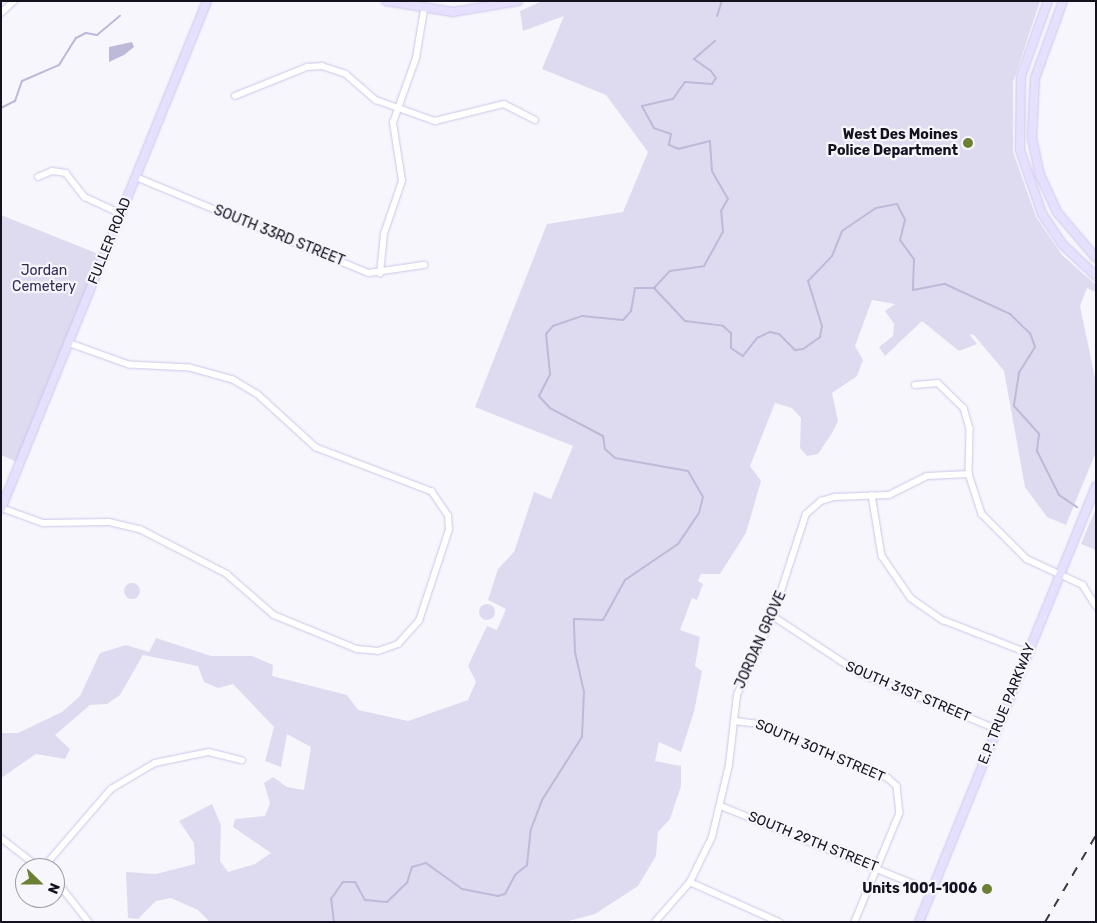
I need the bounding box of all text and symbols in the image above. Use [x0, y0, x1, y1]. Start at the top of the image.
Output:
place label: West Des Moines Police Department [828, 127, 958, 160]
marker: West Des Moines Police Department [962, 137, 974, 149]
street label: FULLER ROAD [85, 195, 135, 287]
street label: SOUTH 33RD STREET [211, 202, 347, 270]
park label: Jordan Cemetery [12, 263, 76, 296]
street label: JORDAN GROVE [732, 589, 790, 691]
street label: E.P. TRUE PARKWAY [975, 641, 1039, 767]
street label: SOUTH 31ST STREET [843, 658, 973, 726]
street label: SOUTH 30TH STREET [753, 716, 887, 786]
street label: SOUTH 29TH STREET [746, 808, 880, 876]
north arrow [15, 858, 65, 908]
text: N [44, 881, 63, 896]
place label: Units 1001-1006 [862, 881, 977, 897]
marker: Units 1001-1006 [981, 883, 993, 895]

